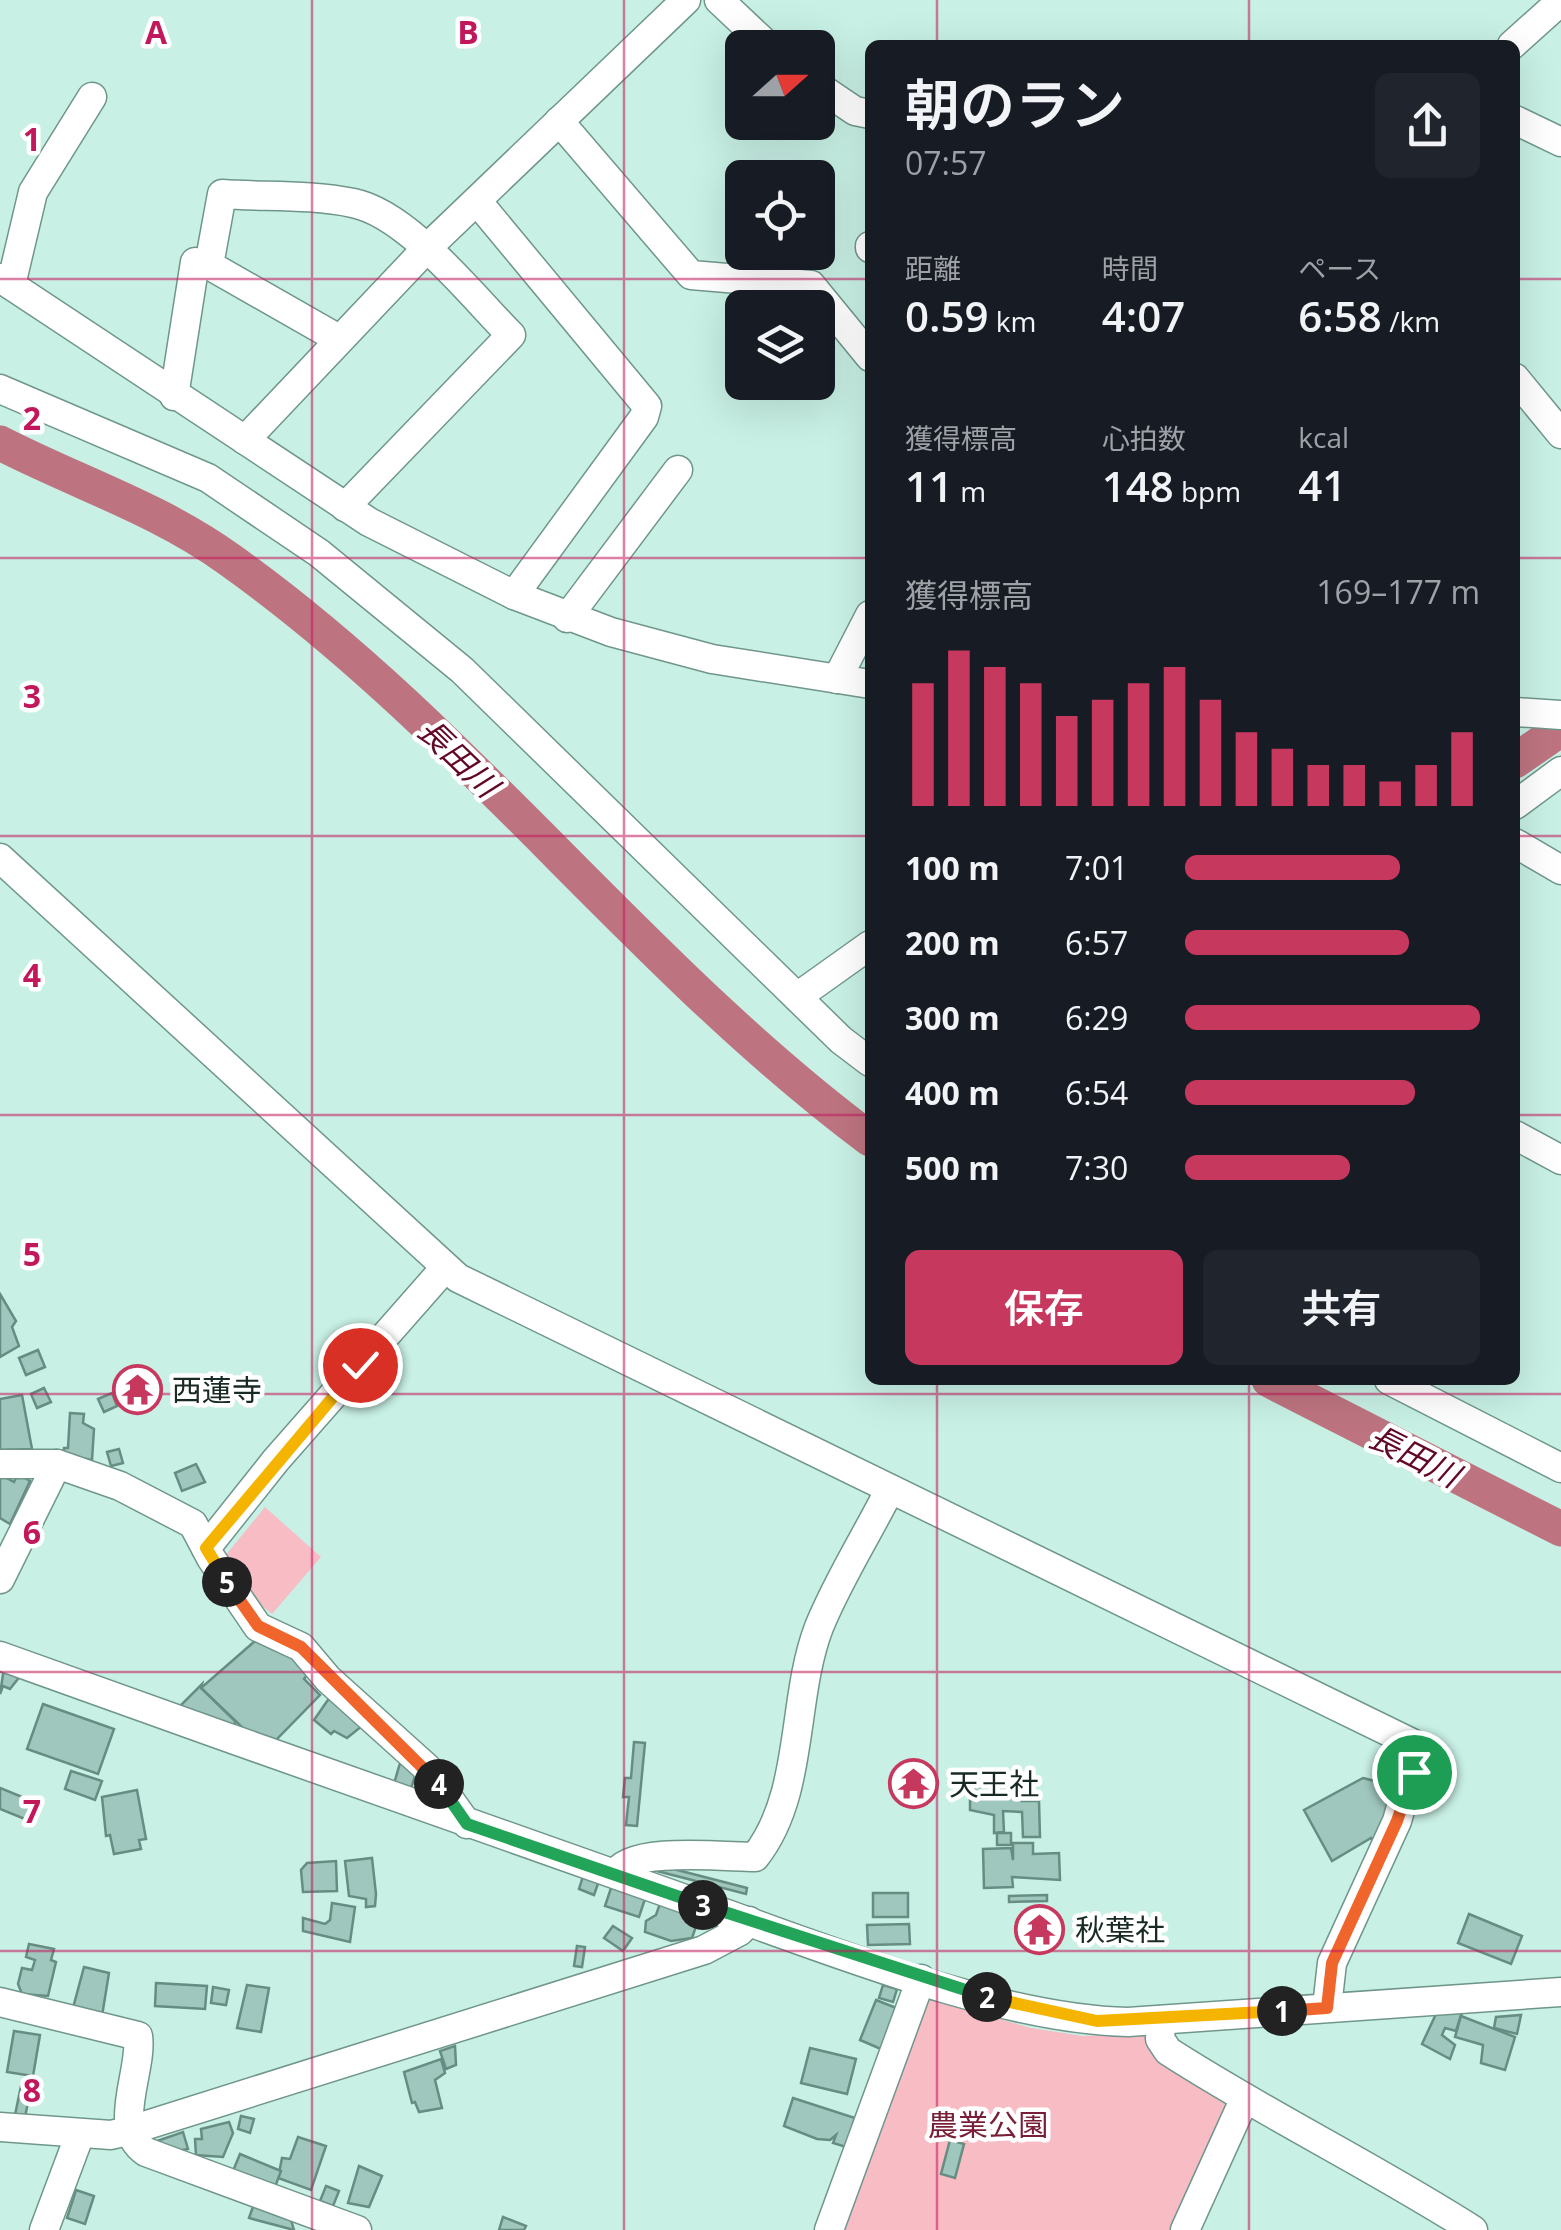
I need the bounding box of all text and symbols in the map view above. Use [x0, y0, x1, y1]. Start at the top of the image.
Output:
text: A [145, 10, 168, 53]
text: B [457, 10, 479, 53]
north arrow [725, 30, 835, 140]
map controls [725, 30, 835, 400]
text: 朝のラン [905, 66, 1125, 141]
button: share [1375, 73, 1480, 178]
text: 1 [23, 117, 41, 160]
text: 07:57 [905, 141, 987, 184]
button: locate [725, 160, 835, 270]
text: 距離 [905, 249, 961, 287]
text: 時間 [1102, 249, 1158, 287]
text: ペース [1298, 249, 1381, 287]
text: 0.59 [905, 287, 989, 344]
text: 4:07 [1102, 287, 1185, 344]
text: 6:58 [1298, 287, 1382, 344]
button: layers [725, 290, 835, 400]
text: km [989, 302, 1036, 340]
text: /km [1382, 302, 1440, 340]
text: 2 [23, 396, 41, 439]
text: kcal [1298, 418, 1349, 456]
text: 獲得標高 [905, 419, 1017, 457]
text: 心拍数 [1102, 419, 1186, 457]
text: 41 [1298, 456, 1346, 513]
text: 11 [905, 457, 953, 514]
text: 148 [1102, 457, 1174, 514]
text: m [953, 472, 986, 510]
text: bpm [1174, 472, 1241, 510]
text: 169–177 m [1316, 570, 1480, 613]
text: 獲得標高 [905, 573, 1033, 616]
text: 3 [23, 674, 41, 717]
water label: 長田川 [410, 708, 511, 808]
text: 100 m [905, 846, 1000, 889]
text: 7:01 [1065, 846, 1128, 889]
text: 200 m [905, 921, 1000, 964]
text: 6:57 [1065, 921, 1128, 964]
text: 4 [23, 953, 41, 996]
text: 300 m [905, 996, 1000, 1039]
text: 6:29 [1065, 996, 1128, 1039]
text: 400 m [905, 1071, 1000, 1114]
text: 6:54 [1065, 1071, 1128, 1114]
text: 500 m [905, 1146, 1000, 1189]
text: 7:30 [1065, 1146, 1128, 1189]
text: 5 [23, 1232, 41, 1275]
button: 保存 [905, 1250, 1183, 1365]
button: 共有 [1203, 1250, 1480, 1365]
pin [318, 1323, 403, 1408]
icon: check [333, 1338, 388, 1393]
temple icon: 西蓮寺 [111, 1363, 163, 1415]
place label: 西蓮寺 [172, 1369, 262, 1410]
water label: 長田川 [1362, 1414, 1470, 1497]
text: 6 [23, 1510, 41, 1553]
pin: 5 [202, 1557, 252, 1607]
text: 5 [219, 1563, 235, 1601]
pin [1372, 1730, 1457, 1815]
icon: arrive [1387, 1745, 1442, 1800]
temple icon: 天王社 [888, 1757, 940, 1809]
pin: 4 [414, 1759, 464, 1809]
place label: 天王社 [949, 1763, 1039, 1804]
text: 4 [431, 1765, 447, 1803]
text: 7 [23, 1789, 41, 1832]
pin: 3 [678, 1880, 728, 1930]
text: 3 [695, 1886, 711, 1924]
temple icon: 秋葉社 [1014, 1903, 1066, 1955]
place label: 秋葉社 [1075, 1909, 1165, 1950]
pin: 2 [962, 1972, 1012, 2022]
text: 2 [979, 1978, 995, 2016]
pin: 1 [1257, 1986, 1307, 2036]
text: 1 [1274, 1992, 1290, 2030]
text: 8 [23, 2068, 41, 2111]
park label: 農業公園 [928, 2104, 1048, 2145]

